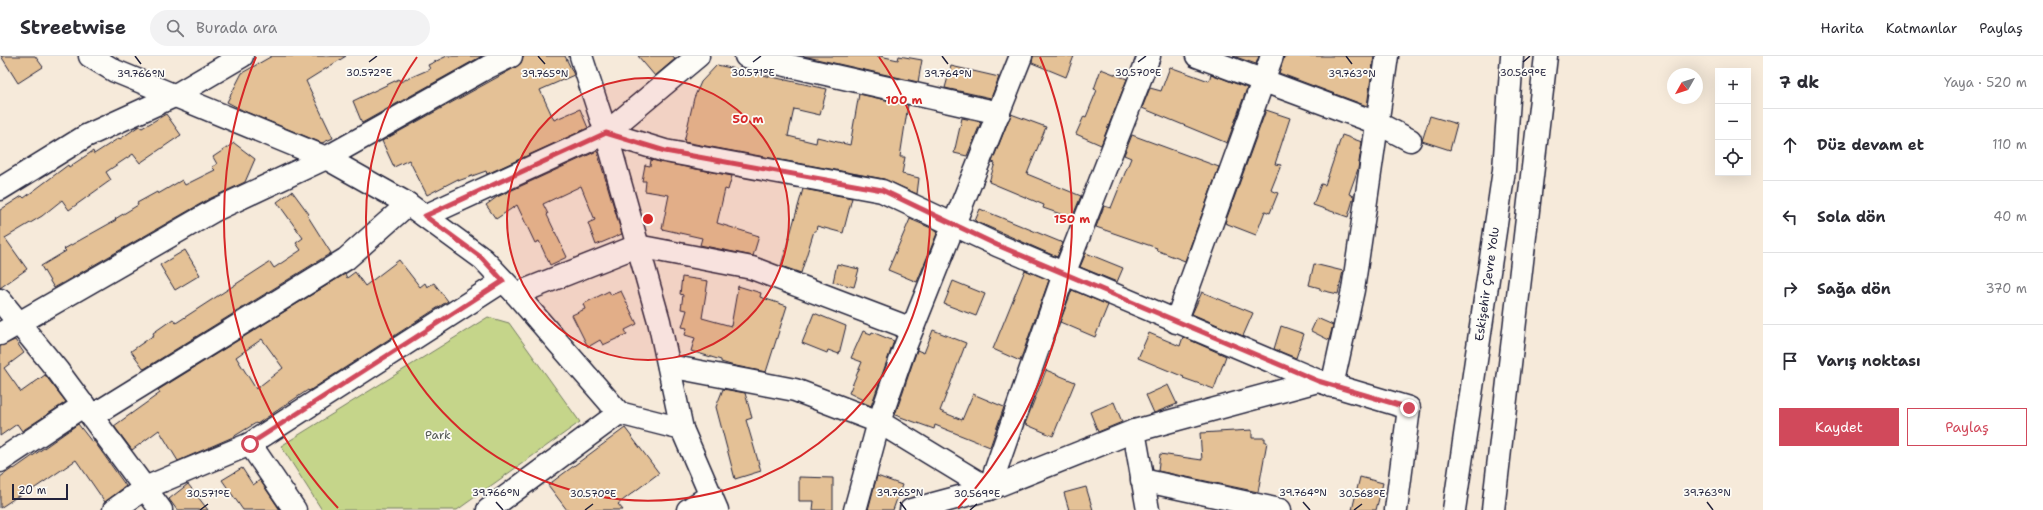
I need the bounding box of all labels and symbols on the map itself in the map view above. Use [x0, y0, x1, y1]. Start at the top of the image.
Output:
text: 30.572°E [346, 66, 392, 79]
text: 30.571°E [731, 66, 775, 79]
text: 30.570°E [1115, 66, 1161, 79]
text: 30.569°E [1500, 66, 1546, 79]
text: 39.766°N [117, 67, 165, 80]
text: 39.765°N [522, 67, 568, 80]
text: 39.764°N [924, 67, 972, 80]
text: 39.763°N [1328, 67, 1376, 80]
north arrow [1667, 68, 1703, 104]
text: 100 m [886, 92, 923, 108]
text: 50 m [733, 111, 764, 127]
text: 150 m [1054, 211, 1090, 227]
centre of rings [641, 212, 655, 226]
street label: Eskişehir Çevre Yolu [1471, 226, 1503, 342]
route end [1400, 399, 1418, 417]
park label: Park [425, 427, 451, 443]
route start [241, 435, 259, 453]
scale bar [12, 482, 68, 501]
text: 39.766°N [472, 486, 520, 499]
text: 39.765°N [877, 486, 923, 499]
text: 39.764°N [1279, 486, 1327, 499]
text: 39.763°N [1683, 486, 1731, 499]
text: 30.571°E [186, 487, 230, 500]
text: 30.570°E [570, 487, 616, 500]
text: 30.569°E [954, 487, 1000, 500]
text: 30.568°E [1339, 487, 1385, 500]

